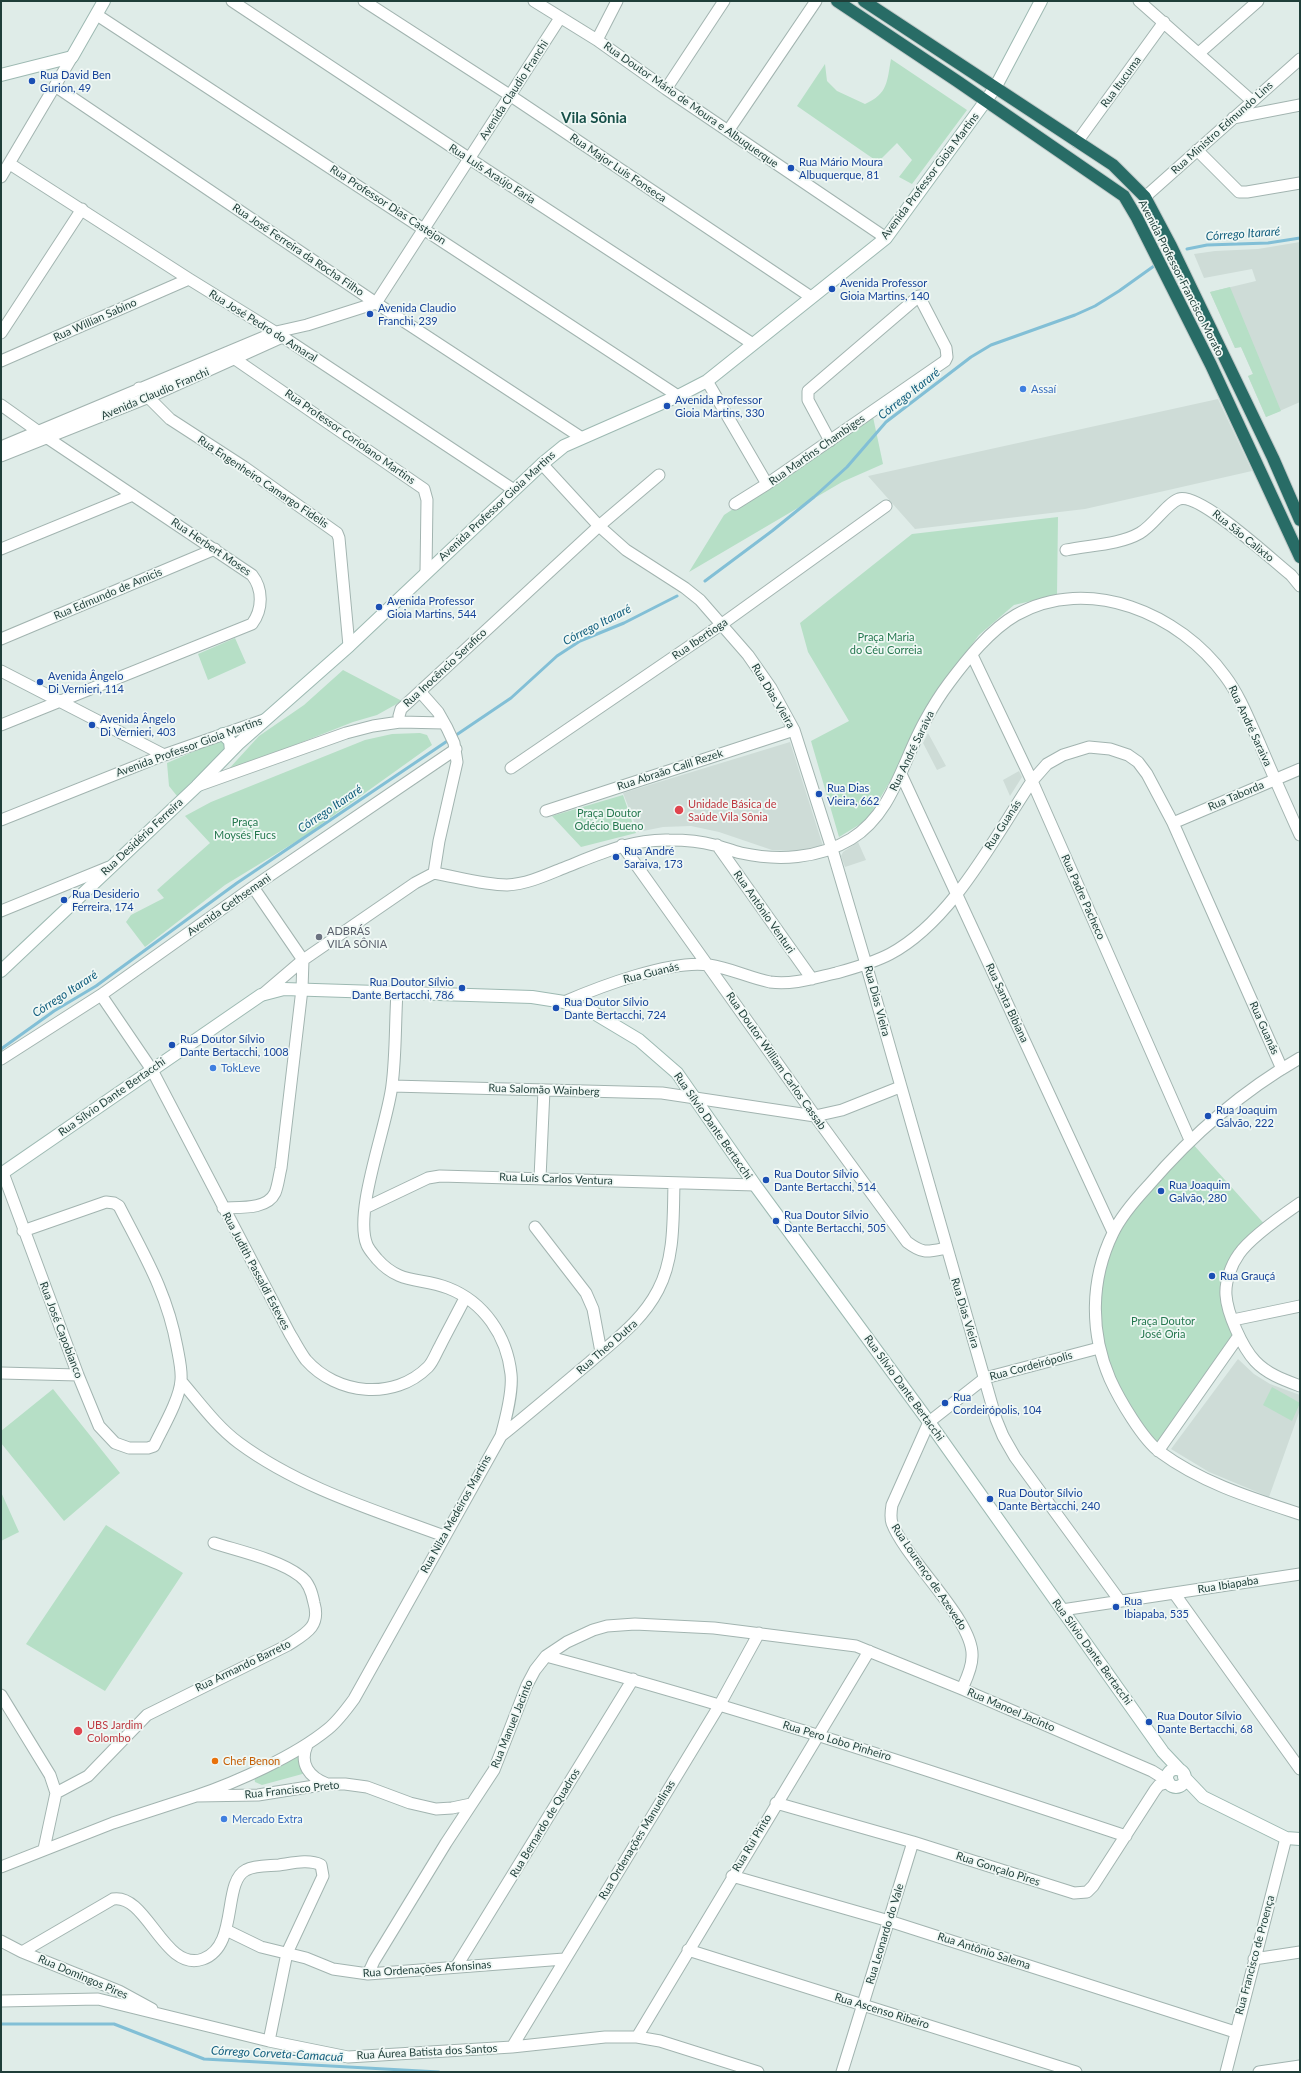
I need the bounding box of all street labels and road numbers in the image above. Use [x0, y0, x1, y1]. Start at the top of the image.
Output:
street label: Avenida Claudio Franchi [477, 38, 551, 142]
street label: Rua Doutor Mário de Moura e Albuquerque [601, 39, 781, 171]
street label: Rua Itucuma [1098, 54, 1144, 110]
street label: Rua Ministro Edmundo Lins [1168, 79, 1276, 177]
street label: Avenida Professor Gioia Martins [878, 110, 982, 242]
street label: Rua Major Luis Fonseca [567, 131, 669, 205]
street label: Rua Luís Araújo Faria [446, 141, 538, 207]
street label: Rua Professor Dias Castejon [327, 162, 449, 248]
street label: Avenida Professor Francisco Morato [1136, 198, 1226, 358]
street label: Rua José Ferreira da Rocha Filho [230, 201, 366, 299]
street label: Rua José Pedro do Amaral [206, 287, 320, 365]
street label: Rua Willian Sabino [51, 296, 139, 344]
street label: Avenida Claudio Franchi [99, 365, 211, 423]
street label: Rua Professor Coriolano Martins [282, 387, 418, 487]
street label: Rua Martins Chambiges [766, 412, 868, 488]
street label: Rua Engenheiro Camargo Fidelis [195, 433, 331, 531]
street label: Avenida Professor Gioia Martins [436, 448, 558, 564]
street label: Rua São Calixto [1210, 507, 1276, 565]
street label: Rua Herbert Moses [169, 515, 253, 579]
street label: Rua Edmundo de Amicis [52, 565, 164, 623]
street label: Rua Ibertioga [670, 616, 730, 662]
street label: Rua Inocêncio Serafico [401, 626, 489, 710]
street label: Rua Dias Vieira [749, 661, 797, 731]
street label: Rua André Saraiva [1226, 684, 1274, 768]
street label: Rua André Saraiva [887, 709, 937, 793]
street label: Avenida Professor Gioia Martins [114, 714, 264, 780]
street label: Rua Abraão Calil Rezek [615, 747, 725, 793]
street label: Rua Taborda [1206, 778, 1266, 814]
street label: Rua Desidério Ferreira [98, 796, 186, 878]
street label: Rua Guanás [982, 798, 1024, 852]
street label: Rua Padre Pacheco [1058, 852, 1108, 942]
street label: Rua Antônio Venturi [731, 868, 797, 956]
street label: Avenida Gethsemani [185, 871, 273, 939]
street label: Rua Guanás [622, 960, 680, 986]
street label: Rua Santa Bibiana [983, 961, 1031, 1045]
street label: Rua Dias Vieira [861, 964, 893, 1038]
street label: Rua Doutor William Carlos Cassab [723, 990, 829, 1132]
street label: Rua Guanás [1246, 999, 1282, 1057]
street label: Rua Sílvio Dante Bertacchi [56, 1055, 168, 1139]
street label: Rua Sílvio Dante Bertacchi [671, 1070, 755, 1182]
street label: Rua Salomão Wainberg [488, 1081, 600, 1099]
street label: Rua Luis Carlos Ventura [499, 1170, 613, 1188]
street label: Rua Judith Passaldi Esteves [219, 1210, 293, 1332]
street label: Rua Dias Vieira [948, 1276, 982, 1350]
street label: Rua José Capobianco [37, 1280, 85, 1380]
street label: Rua Theo Dutra [574, 1317, 640, 1377]
street label: Rua Sílvio Dante Bertacchi [861, 1333, 947, 1443]
street label: Rua Cordeirópolis [988, 1349, 1074, 1383]
street label: Rua Nilza Medeiros Martins [418, 1453, 494, 1575]
street label: Rua Lourenço de Azevedo [889, 1521, 969, 1633]
street label: Rua Ibiapaba [1197, 1574, 1259, 1596]
street label: Rua Sílvio Dante Bertacchi [1049, 1597, 1135, 1707]
street label: Rua Armando Barreto [193, 1637, 293, 1695]
street label: Rua Manuel Jacinto [488, 1678, 536, 1770]
street label: Rua Manoel Jacinto [965, 1686, 1057, 1734]
street label: Rua Pero Lobo Pinheiro [781, 1718, 893, 1764]
street label: Rua Bernardo de Quadros [507, 1766, 583, 1880]
street label: Rua Francisco Preto [244, 1778, 340, 1802]
street label: Rua Ordenações Manuelinas [596, 1778, 678, 1902]
street label: Rua Rui Pinto [730, 1812, 774, 1874]
street label: Rua Gonçalo Pires [954, 1849, 1042, 1889]
street label: Rua Leonardo do Vale [863, 1882, 907, 1986]
street label: Rua Francisco de Proença [1233, 1894, 1277, 2016]
street label: Rua Antônio Salema [936, 1930, 1032, 1972]
street label: Rua Domingos Pires [36, 1952, 130, 2002]
street label: Rua Ordenações Afonsinas [362, 1958, 492, 1980]
street label: Rua Ascenso Ribeiro [833, 1990, 931, 2032]
street label: Rua Áurea Batista dos Santos [356, 2042, 498, 2062]

